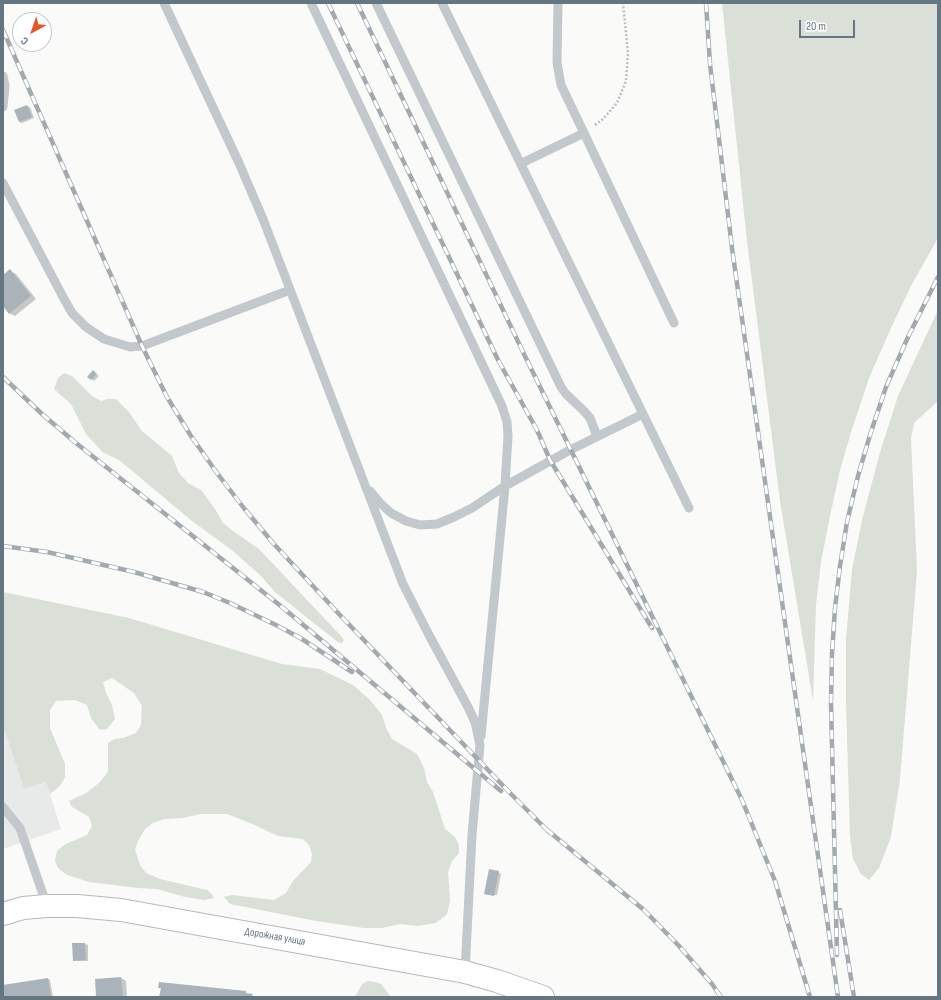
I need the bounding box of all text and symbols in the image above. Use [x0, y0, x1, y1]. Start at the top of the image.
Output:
north arrow [12, 12, 52, 52]
scale bar [801, 12, 857, 38]
text: 20 m [806, 19, 826, 34]
text: С [18, 34, 31, 48]
street label: Дорожная улица [244, 925, 306, 949]

